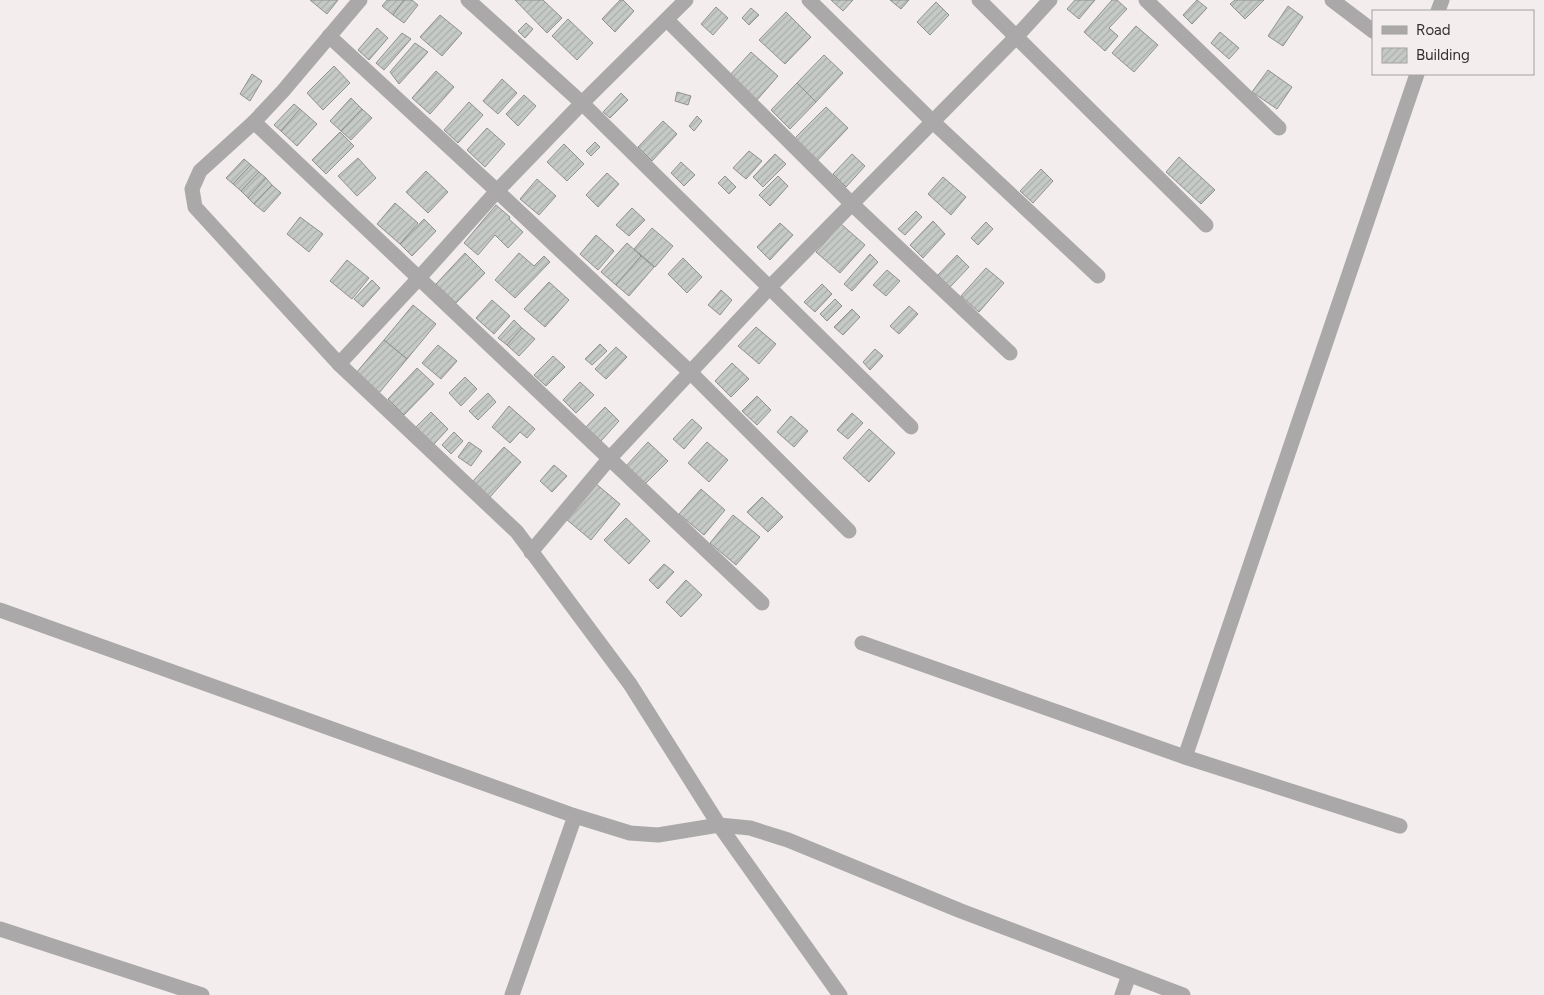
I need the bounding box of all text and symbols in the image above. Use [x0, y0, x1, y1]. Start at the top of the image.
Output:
legend [1372, 10, 1534, 75]
text: Road [1416, 21, 1451, 39]
text: Building [1416, 46, 1470, 64]

